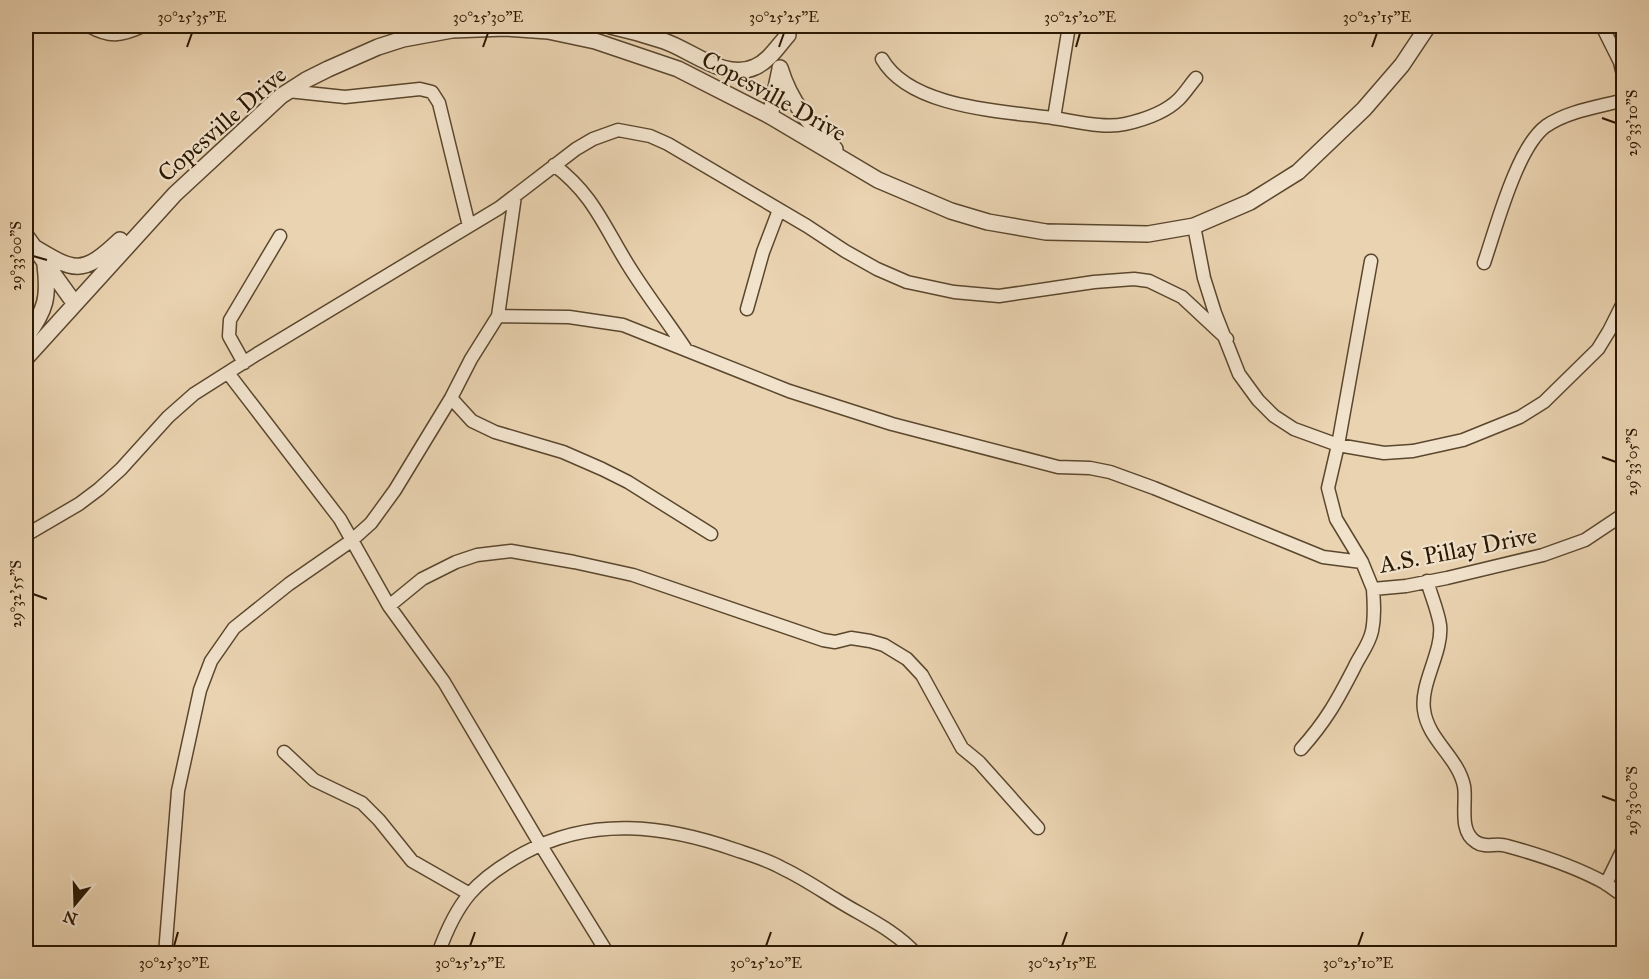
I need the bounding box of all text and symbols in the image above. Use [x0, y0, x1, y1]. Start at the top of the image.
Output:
text: 30°25'35"E [158, 8, 227, 26]
text: 30°25'30"E [453, 8, 524, 26]
text: 30°25'25"E [749, 8, 819, 26]
text: 30°25'20"E [1044, 8, 1116, 26]
text: 30°25'15"E [1343, 8, 1412, 26]
street label: Copesville Drive [696, 44, 852, 148]
street label: Copesville Drive [151, 60, 293, 188]
text: 29°33'10"S [1623, 90, 1641, 156]
text: 29°33'00"S [7, 221, 25, 291]
text: 29°33'05"S [1623, 428, 1641, 496]
street label: A.S. Pillay Drive [1376, 520, 1539, 580]
text: 29°32'55"S [7, 560, 25, 628]
text: 29°33'00"S [1623, 766, 1641, 836]
north arrow [45, 874, 105, 934]
text: N [60, 906, 80, 929]
text: 30°25'30"E [139, 954, 210, 972]
text: 30°25'25"E [435, 954, 505, 972]
text: 30°25'20"E [730, 954, 802, 972]
text: 30°25'15"E [1028, 954, 1097, 972]
text: 30°25'10"E [1323, 954, 1393, 972]

